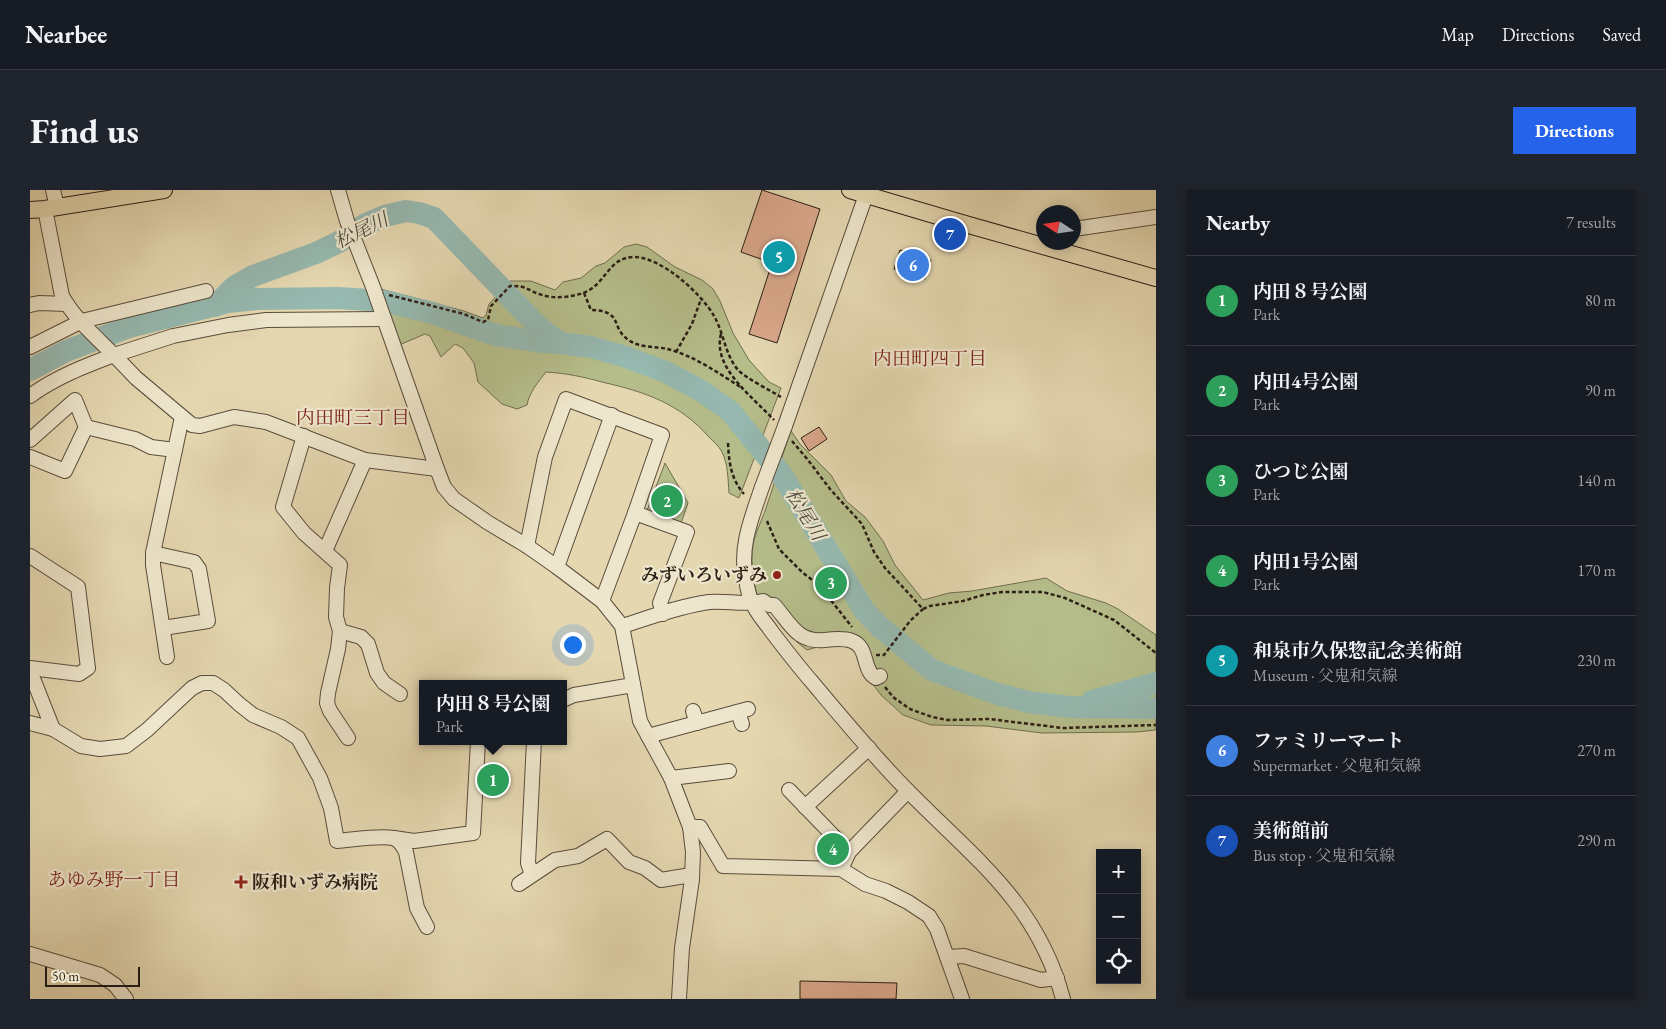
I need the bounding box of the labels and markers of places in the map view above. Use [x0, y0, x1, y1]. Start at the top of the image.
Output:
pin: 7 [934, 215, 966, 253]
pin: 5 [763, 238, 795, 276]
pin: 6 [897, 246, 929, 284]
pin: 2 [651, 482, 683, 520]
place label: みずいろいずみ [641, 563, 767, 586]
pin: 3 [815, 564, 847, 602]
marker: みずいろいずみ [771, 569, 783, 581]
pin: 1 [477, 761, 509, 799]
pin: 4 [817, 830, 849, 868]
place label: 阪和いずみ病院 [252, 870, 378, 893]
marker: 阪和いずみ病院 [234, 875, 248, 889]

